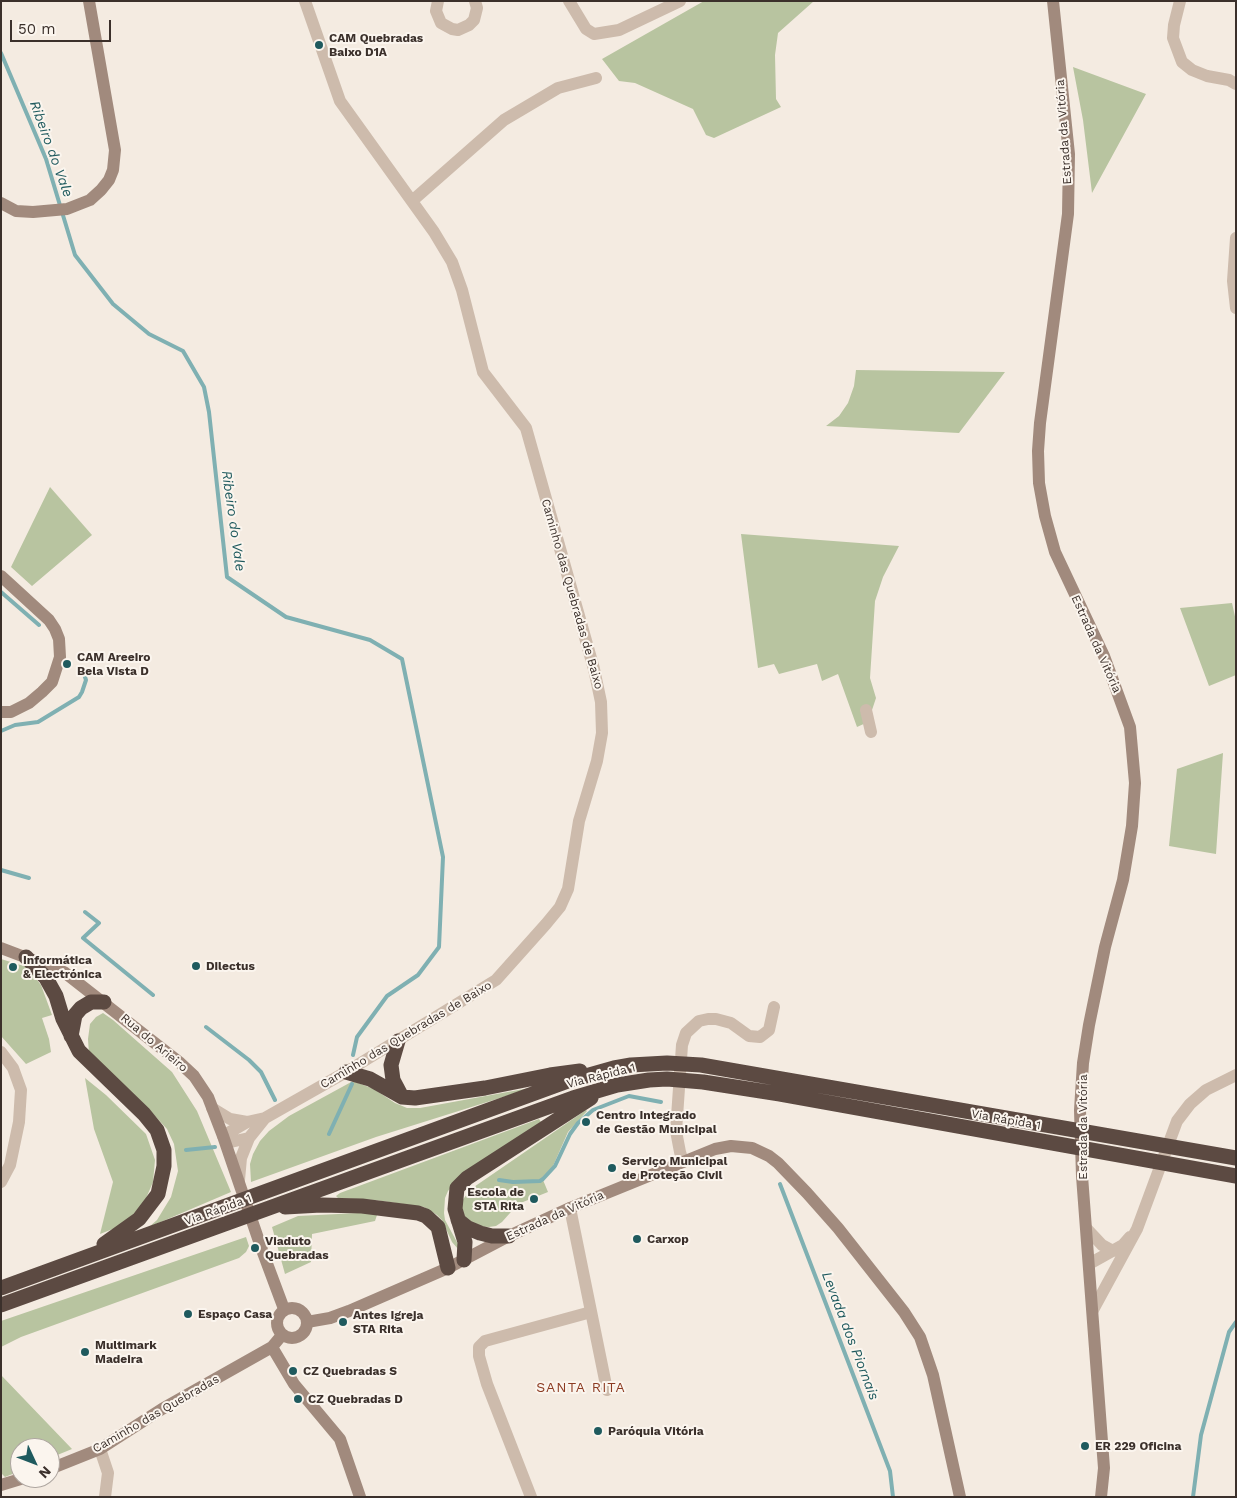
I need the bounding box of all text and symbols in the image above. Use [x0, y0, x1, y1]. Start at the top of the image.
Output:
scale bar [12, 10, 114, 42]
text: 50 m [18, 20, 55, 38]
place label: CAM Quebradas Baixo D1A [329, 31, 423, 59]
marker: CAM Quebradas Baixo D1A [313, 39, 325, 51]
street label: Estrada da Vitória [1053, 79, 1075, 185]
water label: Ribeiro do Vale [26, 98, 76, 200]
water label: Ribeiro do Vale [218, 470, 248, 572]
street label: Caminho das Quebradas de Baixo [538, 497, 606, 691]
street label: Estrada da Vitória [1068, 593, 1124, 695]
place label: CAM Areeiro Bela Vista D [77, 650, 151, 678]
marker: CAM Areeiro Bela Vista D [61, 658, 73, 670]
place label: Informática & Electrónica [23, 953, 102, 981]
place label: Dilectus [206, 959, 255, 973]
marker: Dilectus [190, 960, 202, 972]
marker: Informática & Electrónica [7, 961, 19, 973]
street label: Caminho das Quebradas de Baixo [318, 978, 494, 1092]
street label: Rua do Arieiro [118, 1011, 190, 1075]
street label: Via Rápida 1 [565, 1060, 637, 1092]
street label: Estrada da Vitória [1076, 1074, 1090, 1180]
street label: Via Rápida 1 [970, 1107, 1042, 1133]
place label: Centro Integrado de Gestão Municipal [596, 1108, 717, 1136]
marker: Centro Integrado de Gestão Municipal [580, 1116, 592, 1128]
place label: Serviço Municipal de Proteção Civil [622, 1154, 727, 1182]
marker: Serviço Municipal de Proteção Civil [606, 1162, 618, 1174]
place label: Escola de STA Rita [467, 1185, 524, 1213]
street label: Estrada da Vitória [504, 1188, 606, 1244]
street label: Via Rápida 1 [182, 1191, 254, 1229]
marker: Escola de STA Rita [528, 1193, 540, 1205]
place label: Carxop [647, 1232, 689, 1246]
marker: Carxop [631, 1233, 643, 1245]
place label: Viaduto Quebradas [265, 1234, 329, 1262]
marker: Viaduto Quebradas [249, 1242, 261, 1254]
water label: Levada dos Piornais [818, 1270, 882, 1402]
place label: Espaço Casa [198, 1307, 272, 1321]
marker: Espaço Casa [182, 1308, 194, 1320]
place label: Antes Igreja STA Rita [353, 1308, 423, 1336]
marker: Antes Igreja STA Rita [337, 1316, 349, 1328]
place label: Multimark Madeira [95, 1338, 157, 1366]
marker: Multimark Madeira [79, 1346, 91, 1358]
place label: CZ Quebradas S [303, 1364, 397, 1378]
marker: CZ Quebradas S [287, 1365, 299, 1377]
street label: Caminho das Quebradas [90, 1372, 222, 1456]
district label: SANTA RITA [535, 1380, 627, 1396]
place label: CZ Quebradas D [308, 1392, 403, 1406]
marker: CZ Quebradas D [292, 1393, 304, 1405]
place label: Paróquia Vitória [608, 1424, 704, 1438]
marker: Paróquia Vitória [592, 1425, 604, 1437]
north arrow [10, 1438, 60, 1488]
place label: ER 229 Oficina [1095, 1439, 1181, 1453]
marker: ER 229 Oficina [1079, 1440, 1091, 1452]
text: N [36, 1463, 55, 1482]

